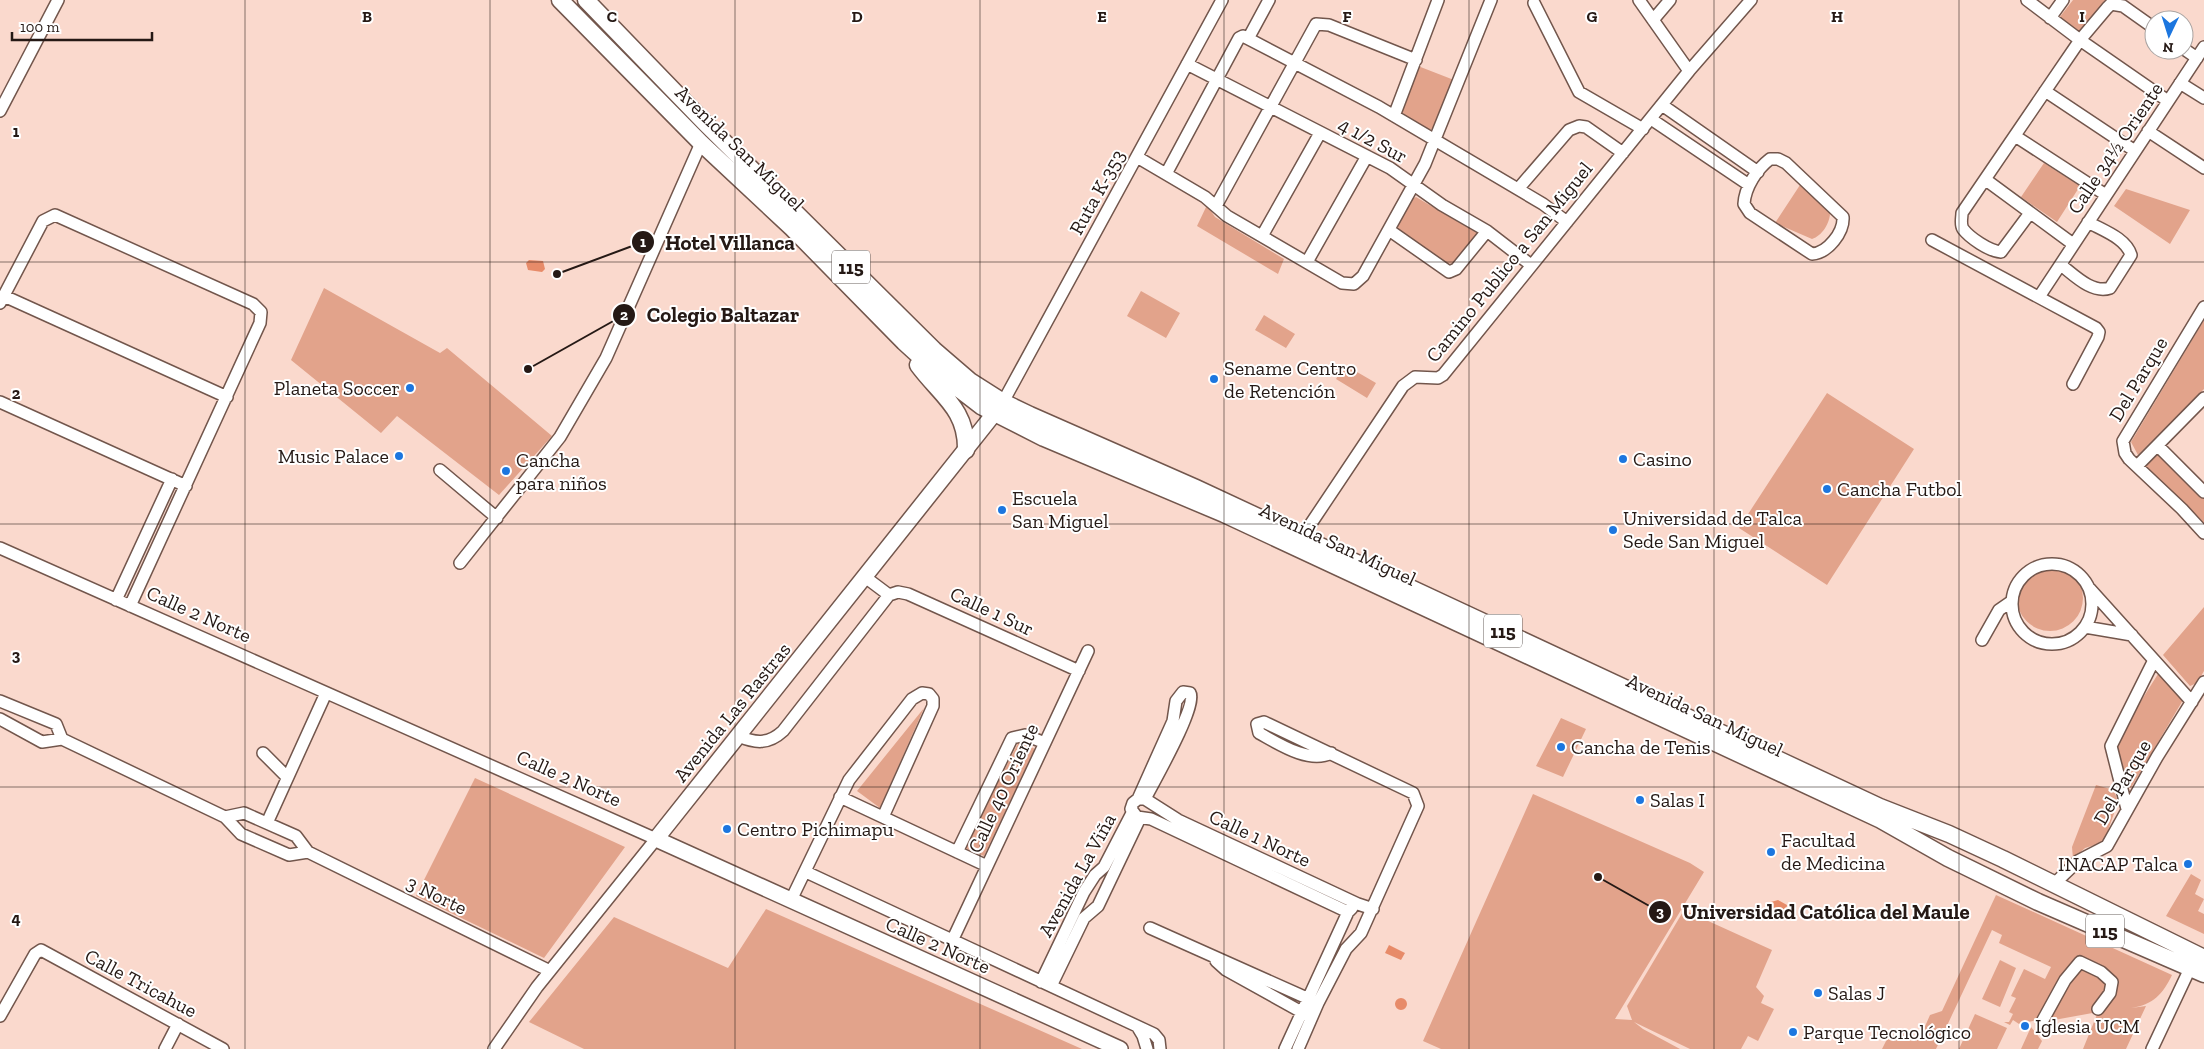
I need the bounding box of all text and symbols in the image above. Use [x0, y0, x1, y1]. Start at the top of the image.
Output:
text: B [362, 7, 372, 26]
text: C [607, 7, 617, 26]
text: D [851, 7, 863, 26]
text: E [1097, 7, 1107, 26]
text: F [1342, 7, 1352, 26]
text: G [1587, 7, 1598, 26]
text: H [1831, 7, 1843, 26]
text: I [2079, 7, 2085, 26]
scale bar [12, 10, 152, 42]
north arrow [2144, 10, 2194, 60]
text: 100 m [20, 18, 59, 36]
text: N [2162, 39, 2174, 56]
street label: Calle 34½ Oriente [2062, 78, 2168, 218]
street label: Avenida San Miguel [671, 80, 809, 216]
street label: 4 1/2 Sur [1334, 112, 1412, 168]
text: 1 [13, 122, 20, 141]
street label: Ruta K-353 [1064, 145, 1130, 239]
street label: Camino Publico a San Miguel [1421, 157, 1597, 367]
callout: Hotel Villanca [630, 224, 806, 260]
text: Hotel Villanca [665, 230, 795, 255]
text: 1 [640, 233, 646, 251]
road number: 115 [832, 250, 870, 284]
callout: Colegio Baltazar [611, 297, 809, 333]
text: Colegio Baltazar [647, 302, 799, 327]
text: 2 [620, 306, 628, 324]
street label: Del Parque [2103, 332, 2173, 426]
place label: Sename Centro de Retención [1224, 356, 1356, 403]
marker: Sename Centro de Retención [1208, 373, 1220, 385]
place label: Planeta Soccer [274, 376, 400, 400]
marker: Planeta Soccer [404, 382, 416, 394]
text: 2 [12, 384, 21, 403]
place label: Music Palace [278, 444, 389, 468]
place label: Casino [1633, 447, 1692, 471]
place label: Cancha para niños [516, 448, 607, 495]
marker: Music Palace [393, 450, 405, 462]
marker: Casino [1617, 453, 1629, 465]
marker: Cancha para niños [500, 465, 512, 477]
place label: Cancha Futbol [1837, 477, 1962, 501]
marker: Cancha Futbol [1821, 483, 1833, 495]
place label: Escuela San Miguel [1012, 486, 1108, 533]
street label: Avenida San Miguel [1256, 497, 1420, 591]
marker: Escuela San Miguel [996, 504, 1008, 516]
place label: Universidad de Talca Sede San Miguel [1623, 506, 1802, 553]
marker: Universidad de Talca Sede San Miguel [1607, 524, 1619, 536]
street label: Calle 2 Norte [143, 580, 255, 648]
street label: Calle 1 Sur [946, 581, 1038, 641]
road number: 115 [1484, 614, 1522, 648]
street label: Avenida Las Rastras [668, 637, 796, 787]
text: 3 [12, 646, 21, 665]
street label: Avenida San Miguel [1623, 668, 1787, 762]
street label: Calle 40 Oriente [962, 719, 1044, 857]
place label: Cancha de Tenis [1571, 735, 1711, 759]
street label: Del Parque [2088, 735, 2156, 829]
marker: Cancha de Tenis [1555, 741, 1567, 753]
street label: Calle 2 Norte [513, 744, 625, 812]
place label: Salas I [1650, 788, 1705, 812]
marker: Salas I [1634, 794, 1646, 806]
street label: Calle 1 Norte [1205, 804, 1315, 872]
street label: Avenida La Viña [1033, 809, 1121, 941]
place label: Centro Pichimapu [737, 817, 894, 841]
marker: Centro Pichimapu [721, 823, 733, 835]
place label: Facultad de Medicina [1781, 828, 1885, 875]
marker: Facultad de Medicina [1765, 846, 1777, 858]
place label: INACAP Talca [2058, 852, 2178, 876]
marker: INACAP Talca [2182, 858, 2194, 870]
street label: 3 Norte [403, 870, 471, 920]
callout: Universidad Católica del Maule [1647, 894, 1980, 930]
text: Universidad Católica del Maule [1682, 899, 1970, 924]
text: 3 [1656, 903, 1664, 921]
text: 4 [11, 909, 21, 928]
street label: Calle 2 Norte [882, 911, 994, 979]
road number: 115 [2086, 914, 2124, 948]
street label: Calle Tricahue [81, 943, 201, 1023]
place label: Salas J [1828, 981, 1885, 1005]
marker: Salas J [1812, 987, 1824, 999]
place label: Iglesia UCM [2035, 1014, 2140, 1038]
place label: Parque Tecnológico [1803, 1020, 1971, 1044]
marker: Iglesia UCM [2019, 1020, 2031, 1032]
marker: Parque Tecnológico [1787, 1026, 1799, 1038]

